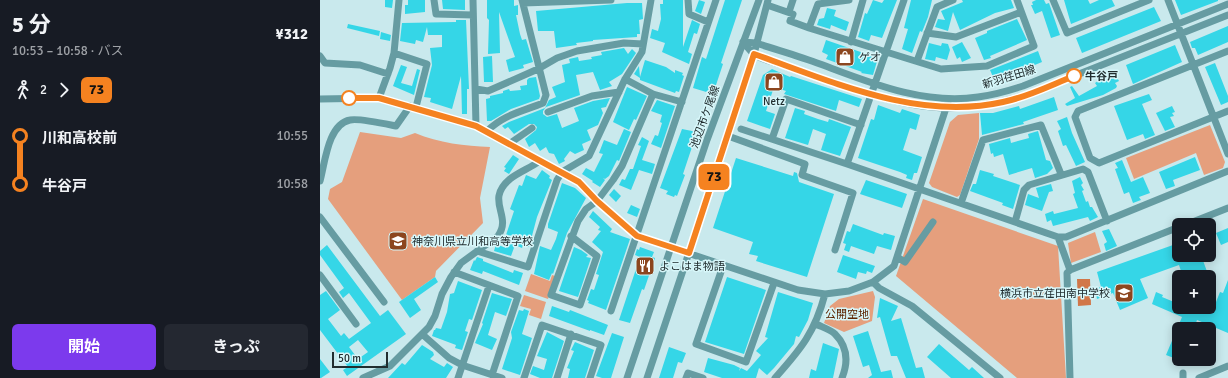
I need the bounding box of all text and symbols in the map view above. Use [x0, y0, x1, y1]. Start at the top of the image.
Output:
text: 5 分 [12, 11, 51, 38]
text: ¥312 [276, 25, 308, 43]
text: 10:53 – 10:58 · バス [12, 43, 123, 59]
shop icon: ゲオ [834, 46, 856, 68]
place label: ゲオ [859, 51, 881, 64]
street label: 新羽荏田線 [981, 63, 1037, 91]
marker: 牛谷戸 [1066, 68, 1082, 84]
place label: 牛谷戸 [1085, 70, 1118, 83]
shop icon: Netz [763, 71, 785, 93]
icon: walk [12, 79, 34, 101]
icon: forward [53, 79, 75, 101]
text: 73 [89, 81, 104, 98]
text: 2 [40, 82, 47, 98]
street label: 池辺市ケ尾線 [688, 84, 722, 150]
unlabelled marker [341, 90, 357, 106]
place label: Netz [763, 95, 785, 108]
text: 10:55 [276, 128, 308, 144]
text: 川和高校前 [42, 129, 117, 147]
line badge: 73 [696, 164, 732, 190]
text: 73 [706, 168, 722, 185]
text: 10:58 [276, 176, 308, 192]
text: 牛谷戸 [42, 177, 87, 195]
map controls [1172, 218, 1216, 366]
button: locate [1172, 218, 1216, 262]
school or university icon: 神奈川県立川和高等学校 [387, 230, 409, 252]
place label: 神奈川県立川和高等学校 [412, 235, 533, 248]
restaurant icon: よこはま物語 [634, 255, 656, 277]
place label: よこはま物語 [659, 260, 725, 273]
button: + [1172, 270, 1216, 314]
school or university icon: 横浜市立荏田南中学校 [1113, 282, 1135, 304]
place label: 横浜市立荏田南中学校 [1000, 287, 1110, 300]
park label: 公開空地 [825, 308, 869, 321]
button: − [1172, 322, 1216, 366]
button: 開始 [12, 324, 156, 370]
button: きっぷ [164, 324, 308, 370]
scale bar [332, 350, 388, 369]
text: 50 m [338, 352, 361, 365]

